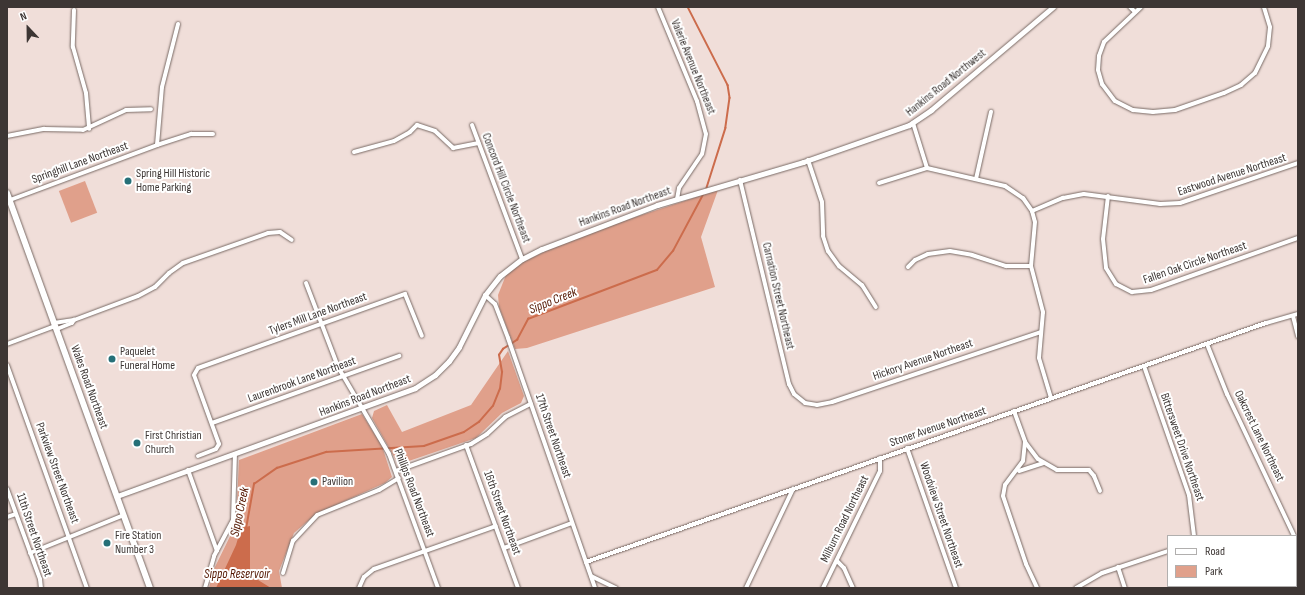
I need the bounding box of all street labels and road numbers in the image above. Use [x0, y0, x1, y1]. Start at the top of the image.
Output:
street label: Valerie Avenue Northeast [667, 17, 719, 117]
street label: Hankins Road Northwest [903, 46, 989, 120]
street label: Concord Hill Circle Northeast [478, 131, 534, 245]
street label: Springhill Lane Northeast [30, 139, 130, 187]
street label: Eastwood Avenue Northeast [1176, 151, 1288, 199]
street label: Hankins Road Northeast [577, 184, 673, 230]
street label: Fallen Oak Circle Northeast [1142, 239, 1248, 287]
street label: Carnation Street Northeast [759, 241, 797, 351]
street label: Tylers Mill Lane Northeast [267, 290, 369, 338]
street label: Hickory Avenue Northeast [871, 336, 975, 384]
street label: Wales Road Northeast [67, 343, 111, 431]
street label: Laurenbrook Lane Northeast [246, 354, 358, 406]
street label: Hankins Road Northeast [317, 372, 413, 420]
street label: Oakcrest Lane Northeast [1231, 388, 1287, 484]
street label: Bittersweet Drive Northeast [1157, 391, 1207, 503]
street label: 17th Street Northeast [532, 392, 574, 480]
street label: Stoner Avenue Northeast [888, 404, 988, 450]
street label: Parkview Street Northeast [32, 421, 82, 525]
street label: Phillips Road Northeast [391, 447, 437, 539]
street label: Woodview Street Northeast [916, 460, 966, 570]
street label: 16th Street Northeast [480, 469, 524, 557]
street label: Milburn Road Northeast [818, 473, 872, 565]
street label: 11th Street Northeast [13, 491, 55, 579]

